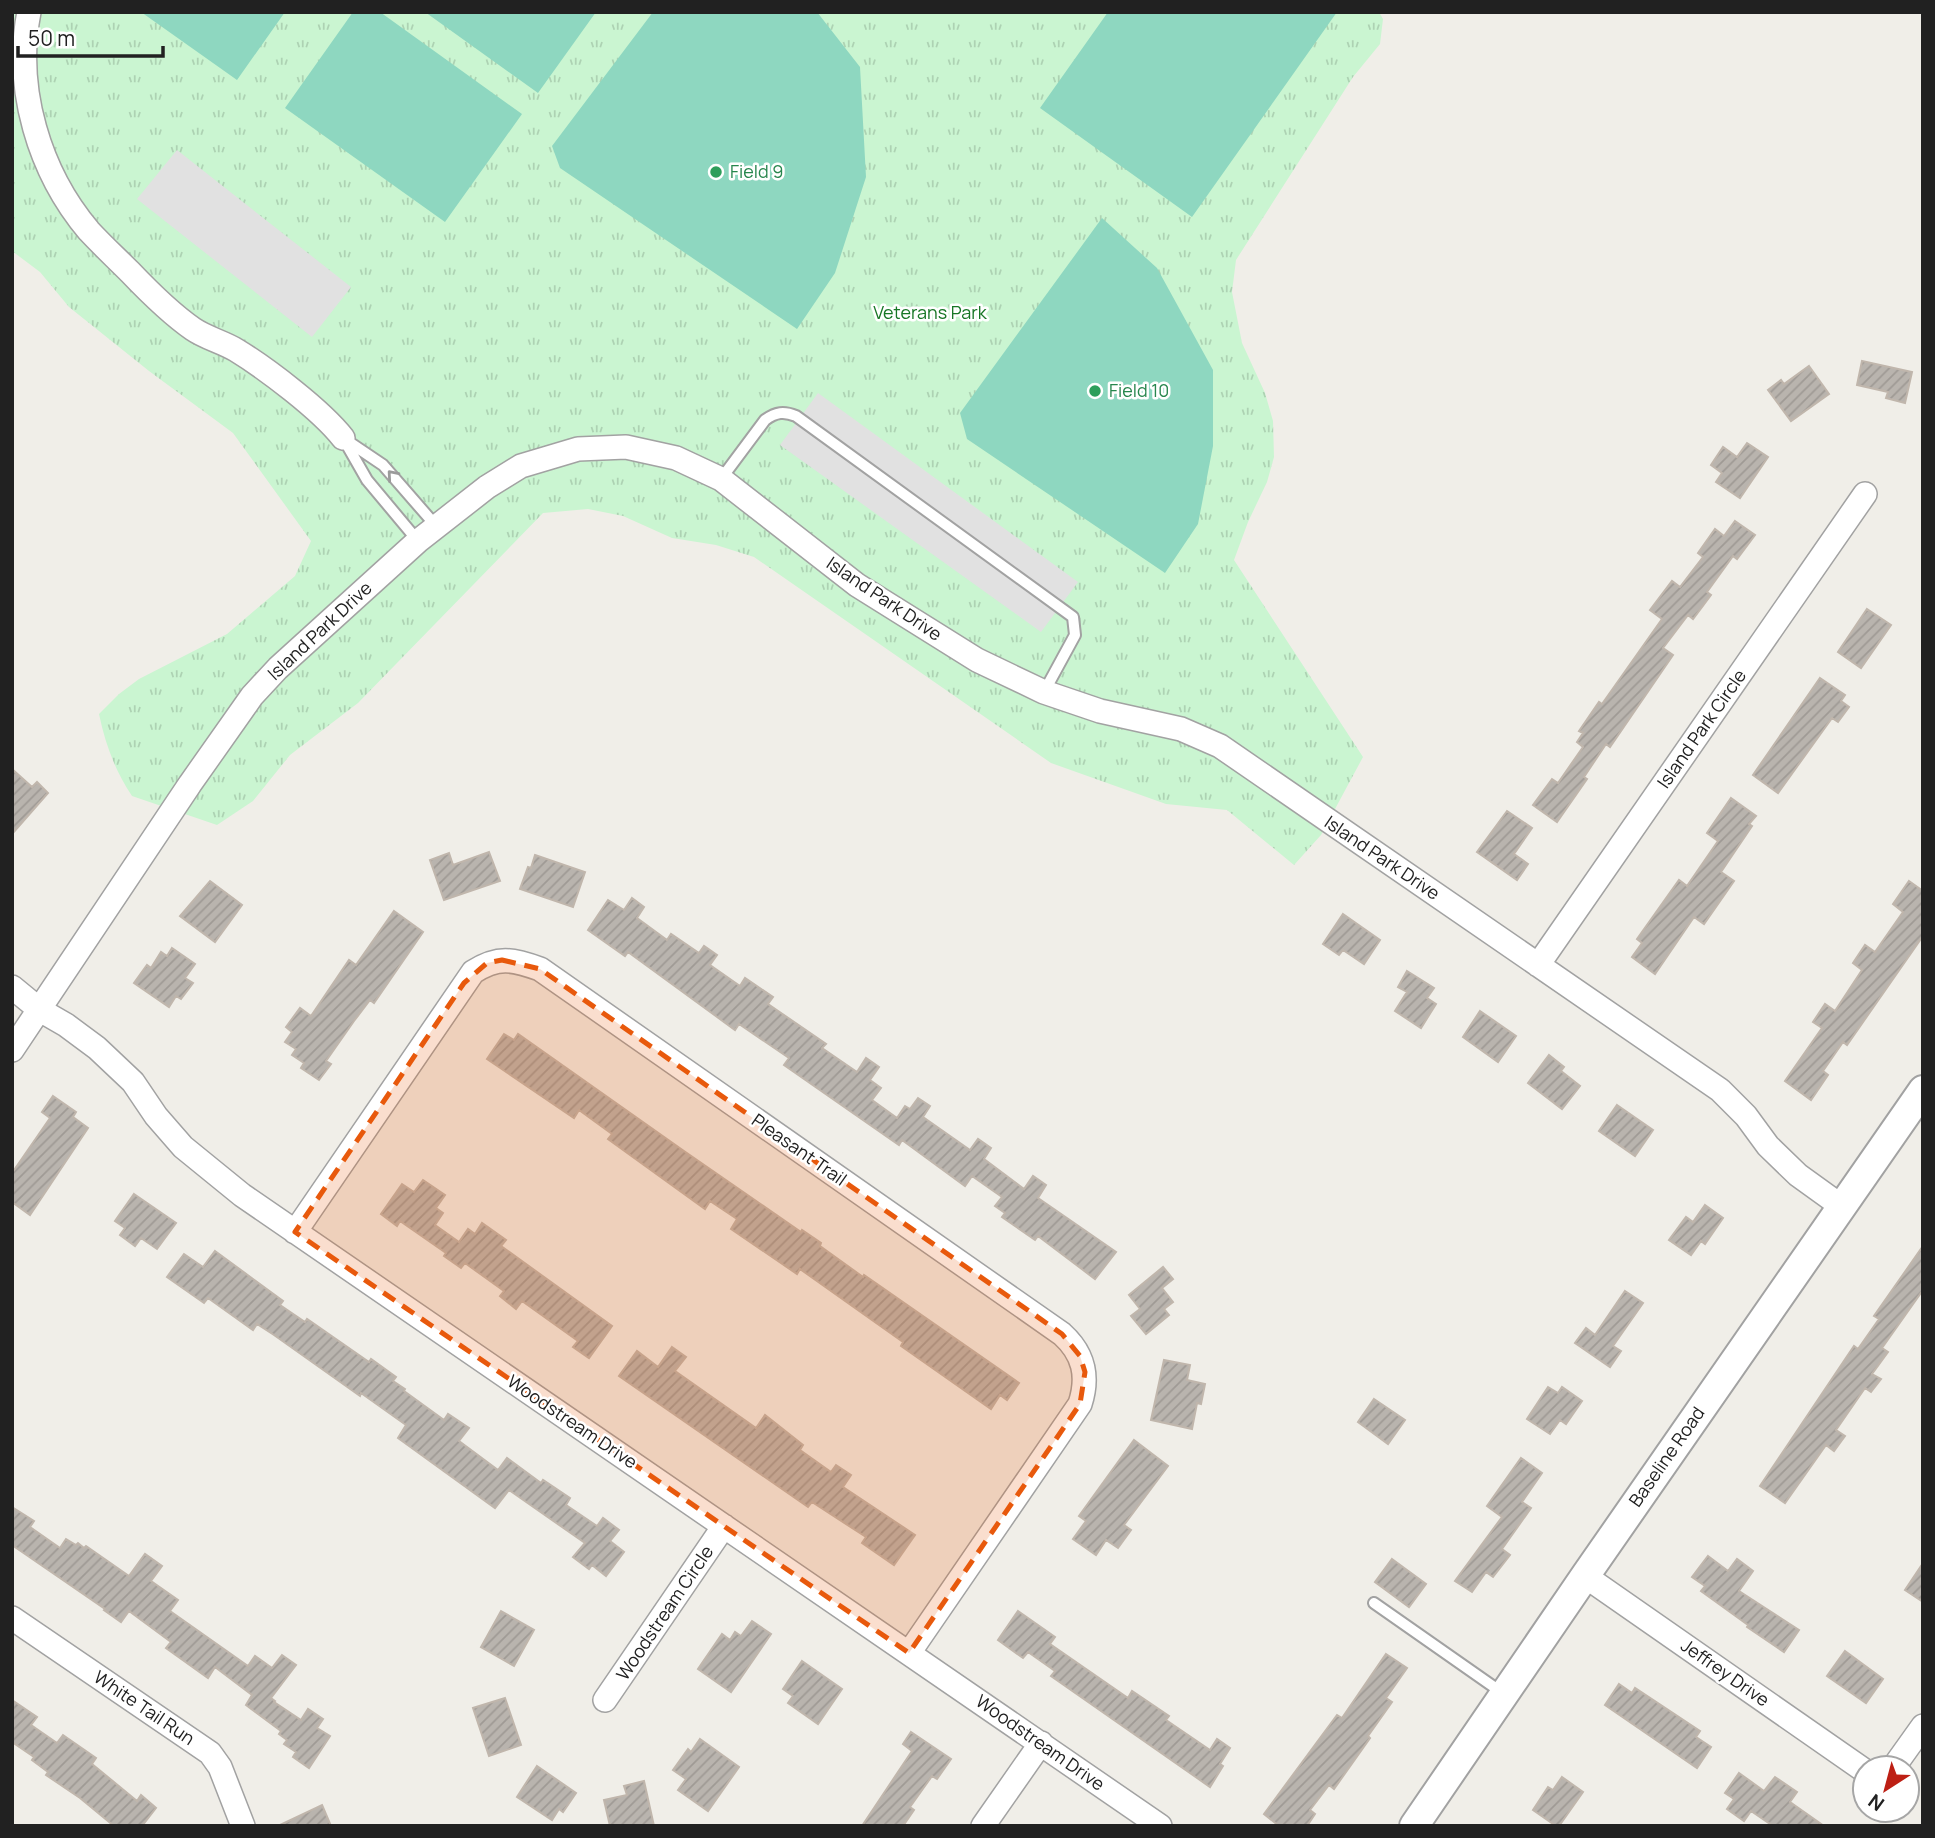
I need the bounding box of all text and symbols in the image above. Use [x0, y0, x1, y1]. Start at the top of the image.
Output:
scale bar [18, 14, 163, 58]
text: 50 m [28, 24, 75, 52]
place label: Field 9 [730, 159, 783, 183]
marker: Field 9 [708, 164, 724, 180]
park label: Veterans Park [873, 300, 988, 324]
place label: Field 10 [1109, 378, 1169, 402]
marker: Field 10 [1087, 383, 1103, 399]
one-way arrow [388, 471, 400, 484]
street label: Island Park Drive [822, 551, 947, 646]
street label: Island Park Drive [262, 576, 377, 685]
street label: Island Park Circle [1651, 664, 1751, 793]
street label: Island Park Drive [1320, 810, 1445, 905]
street label: Pleasant Trail [747, 1108, 852, 1191]
street label: Woodstream Drive [503, 1369, 642, 1474]
street label: Baseline Road [1623, 1402, 1710, 1511]
street label: Woodstream Circle [610, 1540, 718, 1685]
street label: Jeffrey Drive [1677, 1633, 1774, 1711]
street label: White Tail Run [89, 1665, 200, 1750]
street label: Woodstream Drive [971, 1689, 1110, 1796]
north arrow [1851, 1754, 1921, 1824]
text: N [1863, 1788, 1889, 1817]

